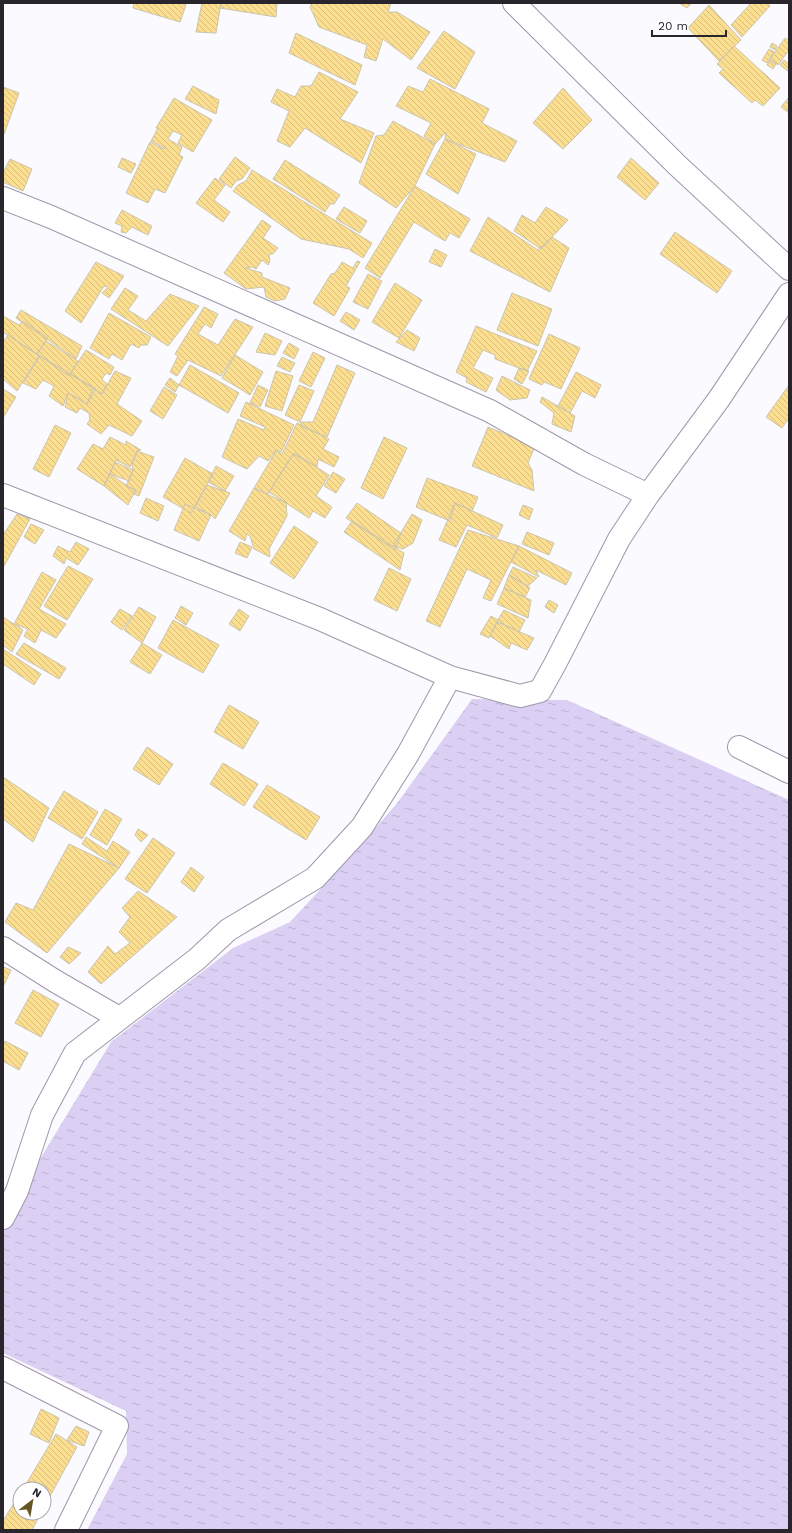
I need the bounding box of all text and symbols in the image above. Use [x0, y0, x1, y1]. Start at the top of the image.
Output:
scale bar [652, 12, 726, 38]
text: 20 m [658, 19, 688, 33]
north arrow [12, 1481, 52, 1521]
text: N [30, 1485, 44, 1501]

